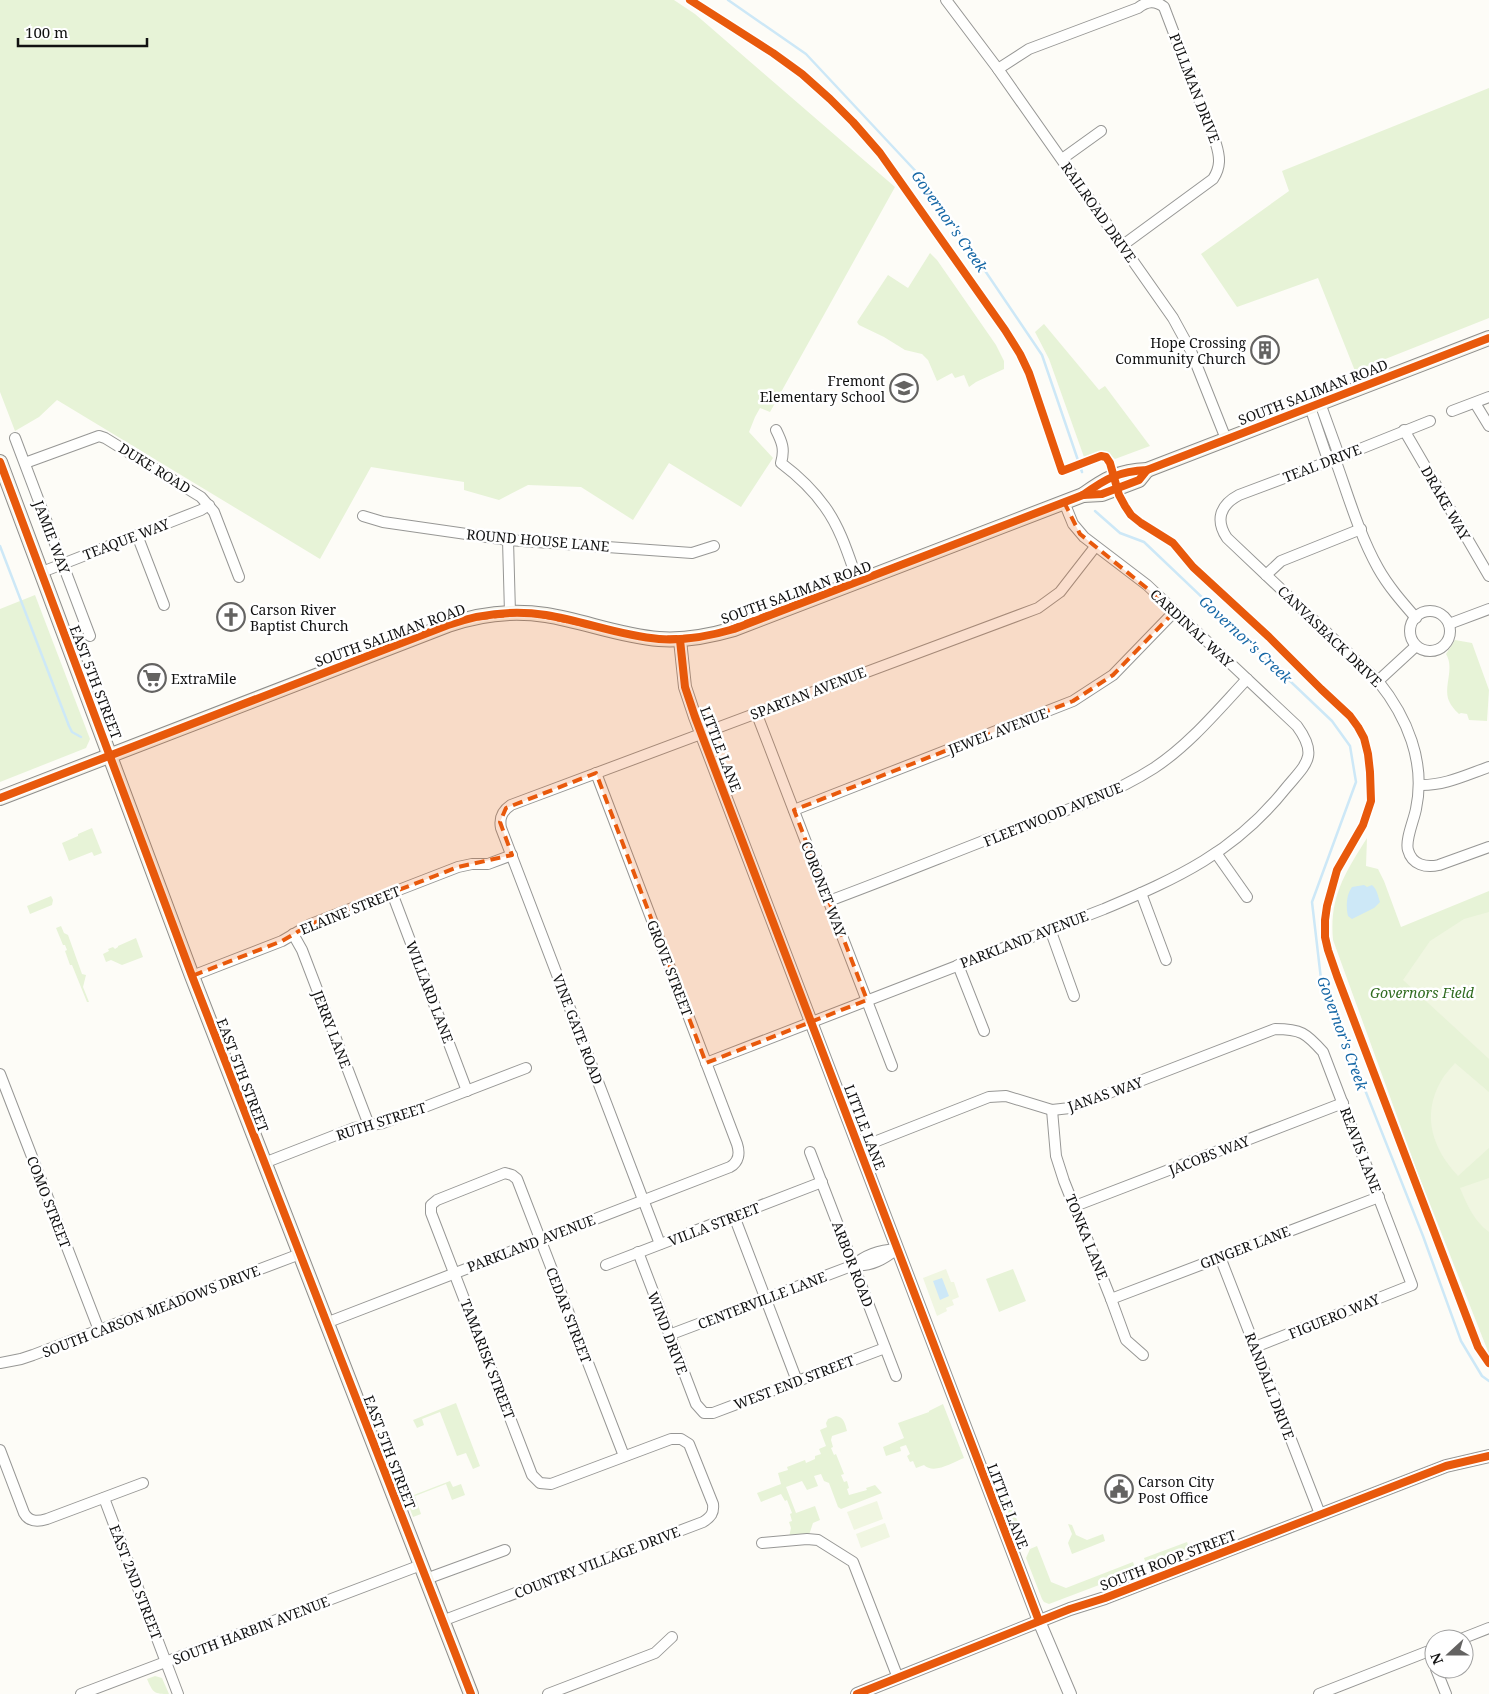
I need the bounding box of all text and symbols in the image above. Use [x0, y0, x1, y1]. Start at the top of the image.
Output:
scale bar [18, 15, 146, 47]
text: 100 m [25, 22, 68, 42]
street label: PULLMAN DRIVE [1165, 30, 1225, 146]
street label: RAILROAD DRIVE [1057, 158, 1141, 266]
water label: Governor's Creek [907, 166, 993, 276]
place label: Hope Crossing Community Church [1115, 333, 1246, 368]
building icon: Hope Crossing Community Church [1250, 335, 1280, 365]
street label: SOUTH SALIMAN ROAD [1235, 355, 1391, 429]
place label: Fremont Elementary School [760, 371, 886, 406]
school or university icon: Fremont Elementary School [889, 373, 919, 403]
street label: DUKE ROAD [115, 438, 195, 498]
street label: TEAL DRIVE [1280, 439, 1364, 487]
street label: DRAKE WAY [1417, 462, 1475, 544]
street label: JAMIE WAY [29, 497, 75, 576]
street label: TEAQUE WAY [80, 514, 172, 564]
street label: ROUND HOUSE LANE [466, 524, 610, 556]
street label: SOUTH SALIMAN ROAD [718, 556, 874, 628]
street label: CANVASBACK DRIVE [1274, 581, 1386, 691]
street label: CARDINAL WAY [1146, 584, 1238, 672]
water label: Governor's Creek [1195, 591, 1297, 688]
street label: SOUTH SALIMAN ROAD [312, 599, 468, 671]
place label: Carson River Baptist Church [250, 600, 349, 635]
church icon: Carson River Baptist Church [216, 602, 246, 632]
street label: EAST 5TH STREET [66, 622, 127, 742]
street label: SPARTAN AVENUE [747, 662, 869, 724]
supermarket icon: ExtraMile [137, 663, 167, 693]
place label: ExtraMile [171, 669, 236, 688]
street label: JEWEL AVENUE [944, 703, 1051, 759]
street label: LITTLE LANE [696, 704, 746, 795]
street label: FLEETWOOD AVENUE [981, 777, 1126, 851]
street label: CORONET WAY [797, 838, 851, 940]
street label: ELAINE STREET [297, 881, 403, 939]
street label: PARKLAND AVENUE [957, 906, 1091, 972]
street label: GROVE STREET [643, 917, 697, 1019]
street label: WILLARD LANE [402, 938, 458, 1046]
street label: VINE GATE ROAD [548, 971, 608, 1087]
water label: Governor's Creek [1313, 973, 1373, 1093]
park label: Governors Field [1370, 983, 1475, 1002]
street label: JERRY LANE [308, 986, 356, 1071]
street label: EAST 5TH STREET [213, 1015, 274, 1135]
street label: JANAS WAY [1064, 1072, 1145, 1116]
street label: LITTLE LANE [840, 1082, 890, 1173]
street label: RUTH STREET [334, 1097, 429, 1144]
street label: REAVIS LANE [1336, 1104, 1386, 1196]
street label: JACOBS WAY [1165, 1131, 1252, 1180]
street label: COMO STREET [23, 1153, 75, 1251]
street label: TONKA LANE [1061, 1191, 1113, 1283]
street label: VILLA STREET [665, 1198, 763, 1250]
street label: PARKLAND AVENUE [464, 1210, 598, 1276]
street label: ARBOR ROAD [828, 1218, 878, 1310]
street label: GINGER LANE [1197, 1221, 1293, 1273]
street label: SOUTH CARSON MEADOWS DRIVE [39, 1260, 263, 1361]
street label: CEDAR STREET [542, 1264, 596, 1366]
street label: CENTERVILLE LANE [695, 1267, 829, 1333]
street label: WIND DRIVE [644, 1289, 693, 1377]
street label: FIGUERO WAY [1286, 1289, 1382, 1343]
street label: TAMARISK STREET [456, 1296, 520, 1422]
street label: RANDALL DRIVE [1241, 1330, 1299, 1443]
street label: WEST END STREET [731, 1350, 857, 1414]
street label: EAST 5TH STREET [360, 1392, 421, 1512]
street label: LITTLE LANE [983, 1461, 1033, 1552]
place label: Carson City Post Office [1138, 1472, 1214, 1507]
public building icon: Carson City Post Office [1104, 1474, 1134, 1504]
street label: COUNTRY VILLAGE DRIVE [511, 1521, 683, 1602]
street label: EAST 2ND STREET [105, 1522, 167, 1643]
street label: SOUTH ROOP STREET [1097, 1525, 1239, 1595]
street label: SOUTH HARBIN AVENUE [170, 1591, 332, 1669]
north arrow [1424, 1629, 1474, 1679]
text: N [1426, 1650, 1447, 1667]

